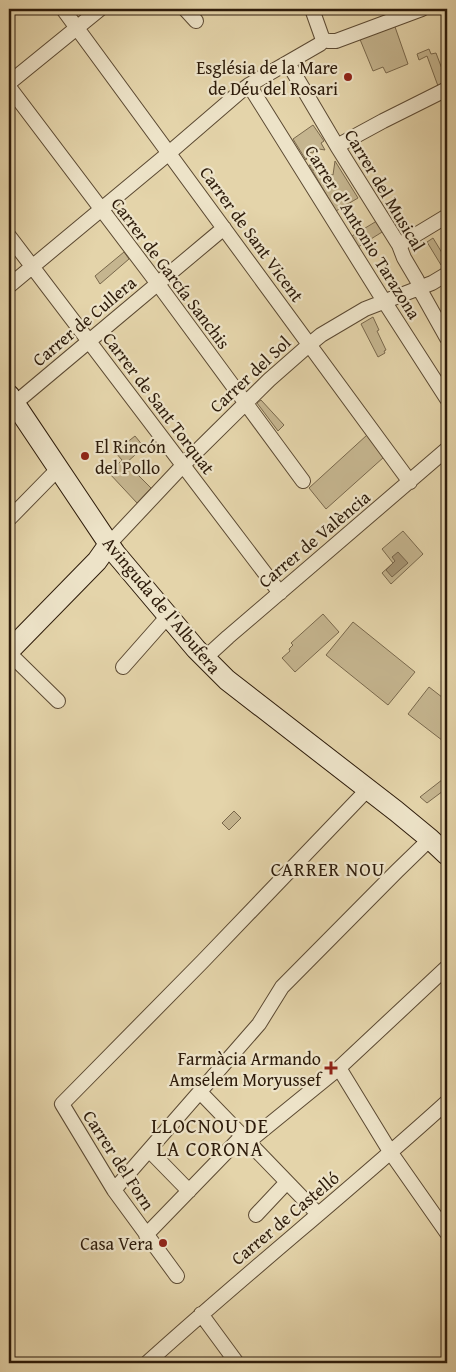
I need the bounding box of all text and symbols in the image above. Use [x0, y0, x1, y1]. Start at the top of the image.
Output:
place label: Església de la Mare de Déu del Rosari [196, 54, 338, 102]
marker: Església de la Mare de Déu del Rosari [342, 71, 354, 83]
street label: Carrer del Musical [338, 124, 432, 256]
street label: Carrer d'Antonio Tarazona [298, 140, 428, 325]
street label: Carrer de Sant Vicent [193, 160, 311, 308]
street label: Carrer de García Sanchis [105, 191, 237, 355]
street label: Carrer de Cullera [26, 269, 142, 373]
street label: Carrer de Sant Torquat [96, 326, 222, 480]
street label: Carrer del Sol [203, 329, 297, 419]
place label: El Rincón del Pollo [95, 433, 166, 481]
marker: El Rincón del Pollo [79, 450, 91, 462]
street label: Carrer de València [252, 484, 376, 594]
street label: Avinguda de l'Albufera [96, 531, 228, 680]
district label: CARRER NOU [271, 855, 385, 883]
place label: Farmàcia Armando Amselem Moryussef [169, 1045, 323, 1093]
marker: Farmàcia Armando Amselem Moryussef [325, 1062, 337, 1074]
street label: Carrer del Forn [76, 1105, 162, 1215]
district label: LLOCNOU DE LA CORONA [151, 1111, 269, 1163]
street label: Carrer de Castelló [225, 1165, 345, 1271]
place label: Casa Vera [80, 1230, 153, 1257]
marker: Casa Vera [157, 1237, 169, 1249]

